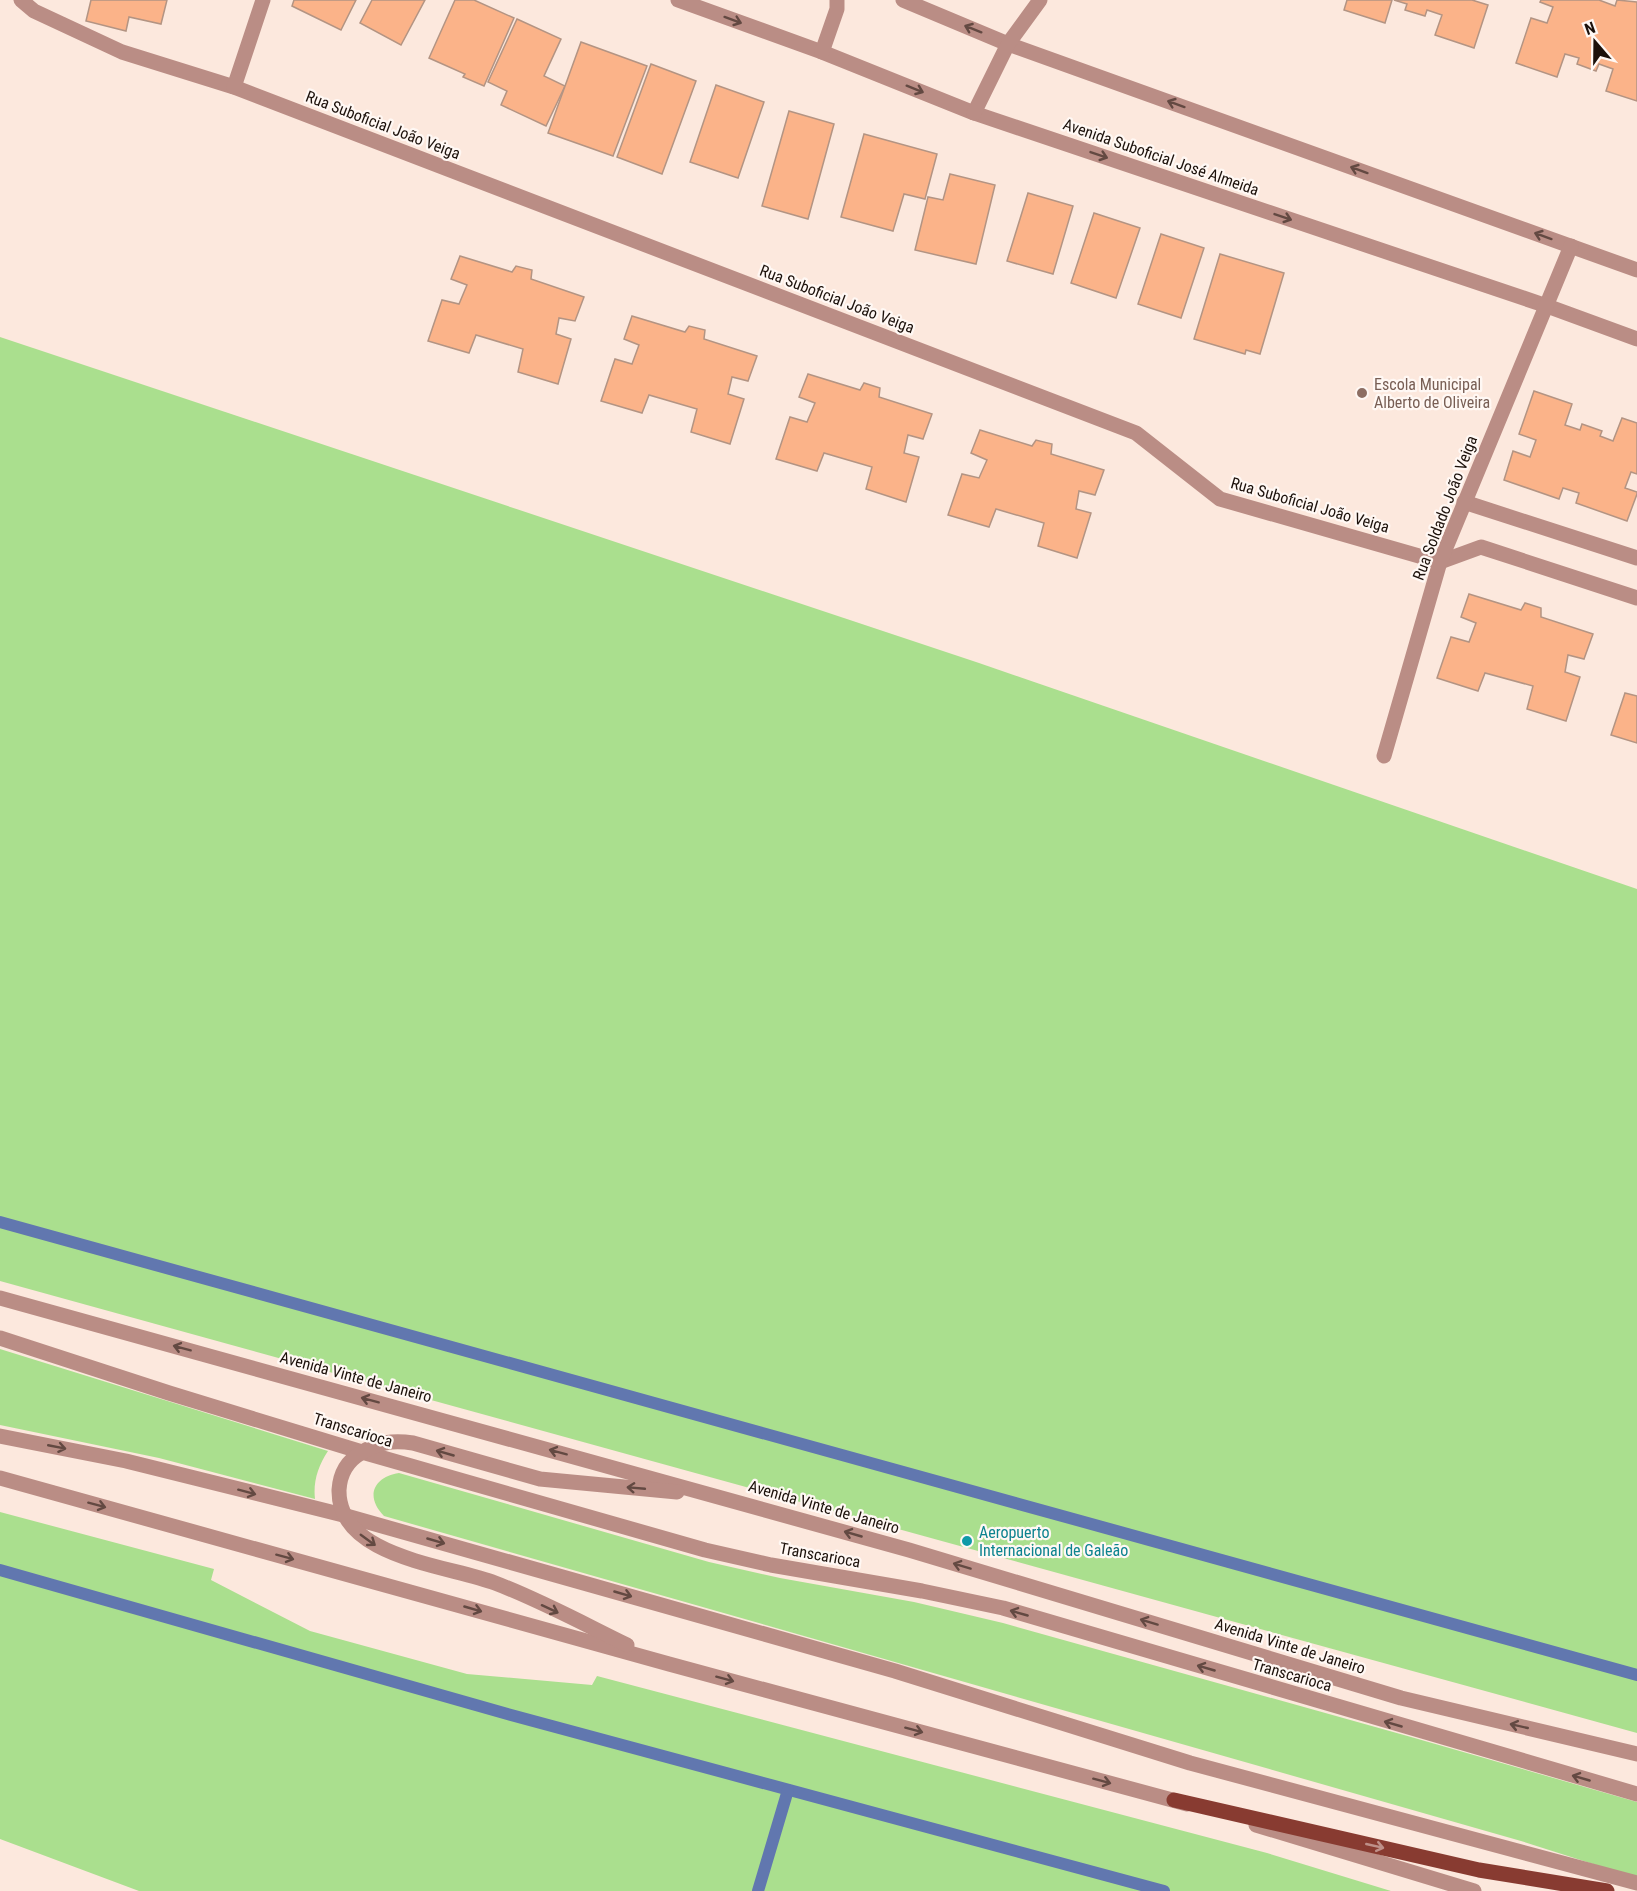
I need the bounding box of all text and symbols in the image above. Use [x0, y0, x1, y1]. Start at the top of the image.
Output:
north arrow [1565, 12, 1625, 72]
one-way arrow [723, 15, 742, 26]
text: N [1582, 18, 1598, 39]
one-way arrow [964, 23, 983, 34]
one-way arrow [905, 84, 924, 95]
street label: Rua Suboficial João Veiga [303, 87, 463, 163]
one-way arrow [1167, 97, 1186, 108]
street label: Avenida Suboficial José Almeida [1061, 115, 1261, 199]
one-way arrow [1089, 150, 1107, 161]
one-way arrow [1350, 163, 1369, 174]
one-way arrow [1273, 212, 1292, 223]
one-way arrow [1534, 229, 1553, 240]
street label: Rua Suboficial João Veiga [757, 261, 917, 337]
place label: Escola Municipal Alberto de Oliveira [1374, 375, 1490, 412]
marker: Escola Municipal Alberto de Oliveira [1355, 386, 1369, 400]
street label: Rua Soldado João Veiga [1409, 433, 1481, 583]
street label: Rua Suboficial João Veiga [1229, 473, 1391, 537]
one-way arrow [173, 1342, 192, 1353]
street label: Avenida Vinte de Janeiro [278, 1348, 434, 1406]
one-way arrow [361, 1394, 380, 1405]
street label: Transcarioca [311, 1409, 395, 1451]
one-way arrow [47, 1442, 67, 1453]
one-way arrow [549, 1445, 568, 1457]
one-way arrow [436, 1447, 455, 1458]
street label: Avenida Vinte de Janeiro [746, 1476, 902, 1538]
one-way arrow [627, 1482, 647, 1493]
one-way arrow [237, 1487, 256, 1499]
one-way arrow [87, 1500, 106, 1511]
place label: Aeropuerto Internacional de Galeão [979, 1523, 1128, 1560]
one-way arrow [844, 1528, 863, 1539]
one-way arrow [360, 1534, 376, 1546]
marker: Aeropuerto Internacional de Galeão [960, 1534, 974, 1548]
one-way arrow [426, 1536, 445, 1547]
street label: Transcarioca [778, 1539, 862, 1571]
one-way arrow [275, 1551, 294, 1563]
one-way arrow [953, 1560, 972, 1571]
one-way arrow [613, 1589, 632, 1600]
one-way arrow [540, 1603, 558, 1615]
one-way arrow [463, 1604, 482, 1615]
one-way arrow [1010, 1607, 1029, 1618]
street label: Avenida Vinte de Janeiro [1213, 1614, 1367, 1678]
one-way arrow [1140, 1616, 1159, 1627]
street label: Transcarioca [1250, 1655, 1334, 1695]
one-way arrow [1197, 1662, 1216, 1673]
one-way arrow [715, 1674, 734, 1686]
one-way arrow [1384, 1718, 1403, 1729]
one-way arrow [1510, 1719, 1529, 1731]
one-way arrow [904, 1725, 923, 1736]
one-way arrow [1572, 1772, 1591, 1783]
one-way arrow [1092, 1776, 1111, 1787]
one-way arrow [1365, 1841, 1384, 1853]

